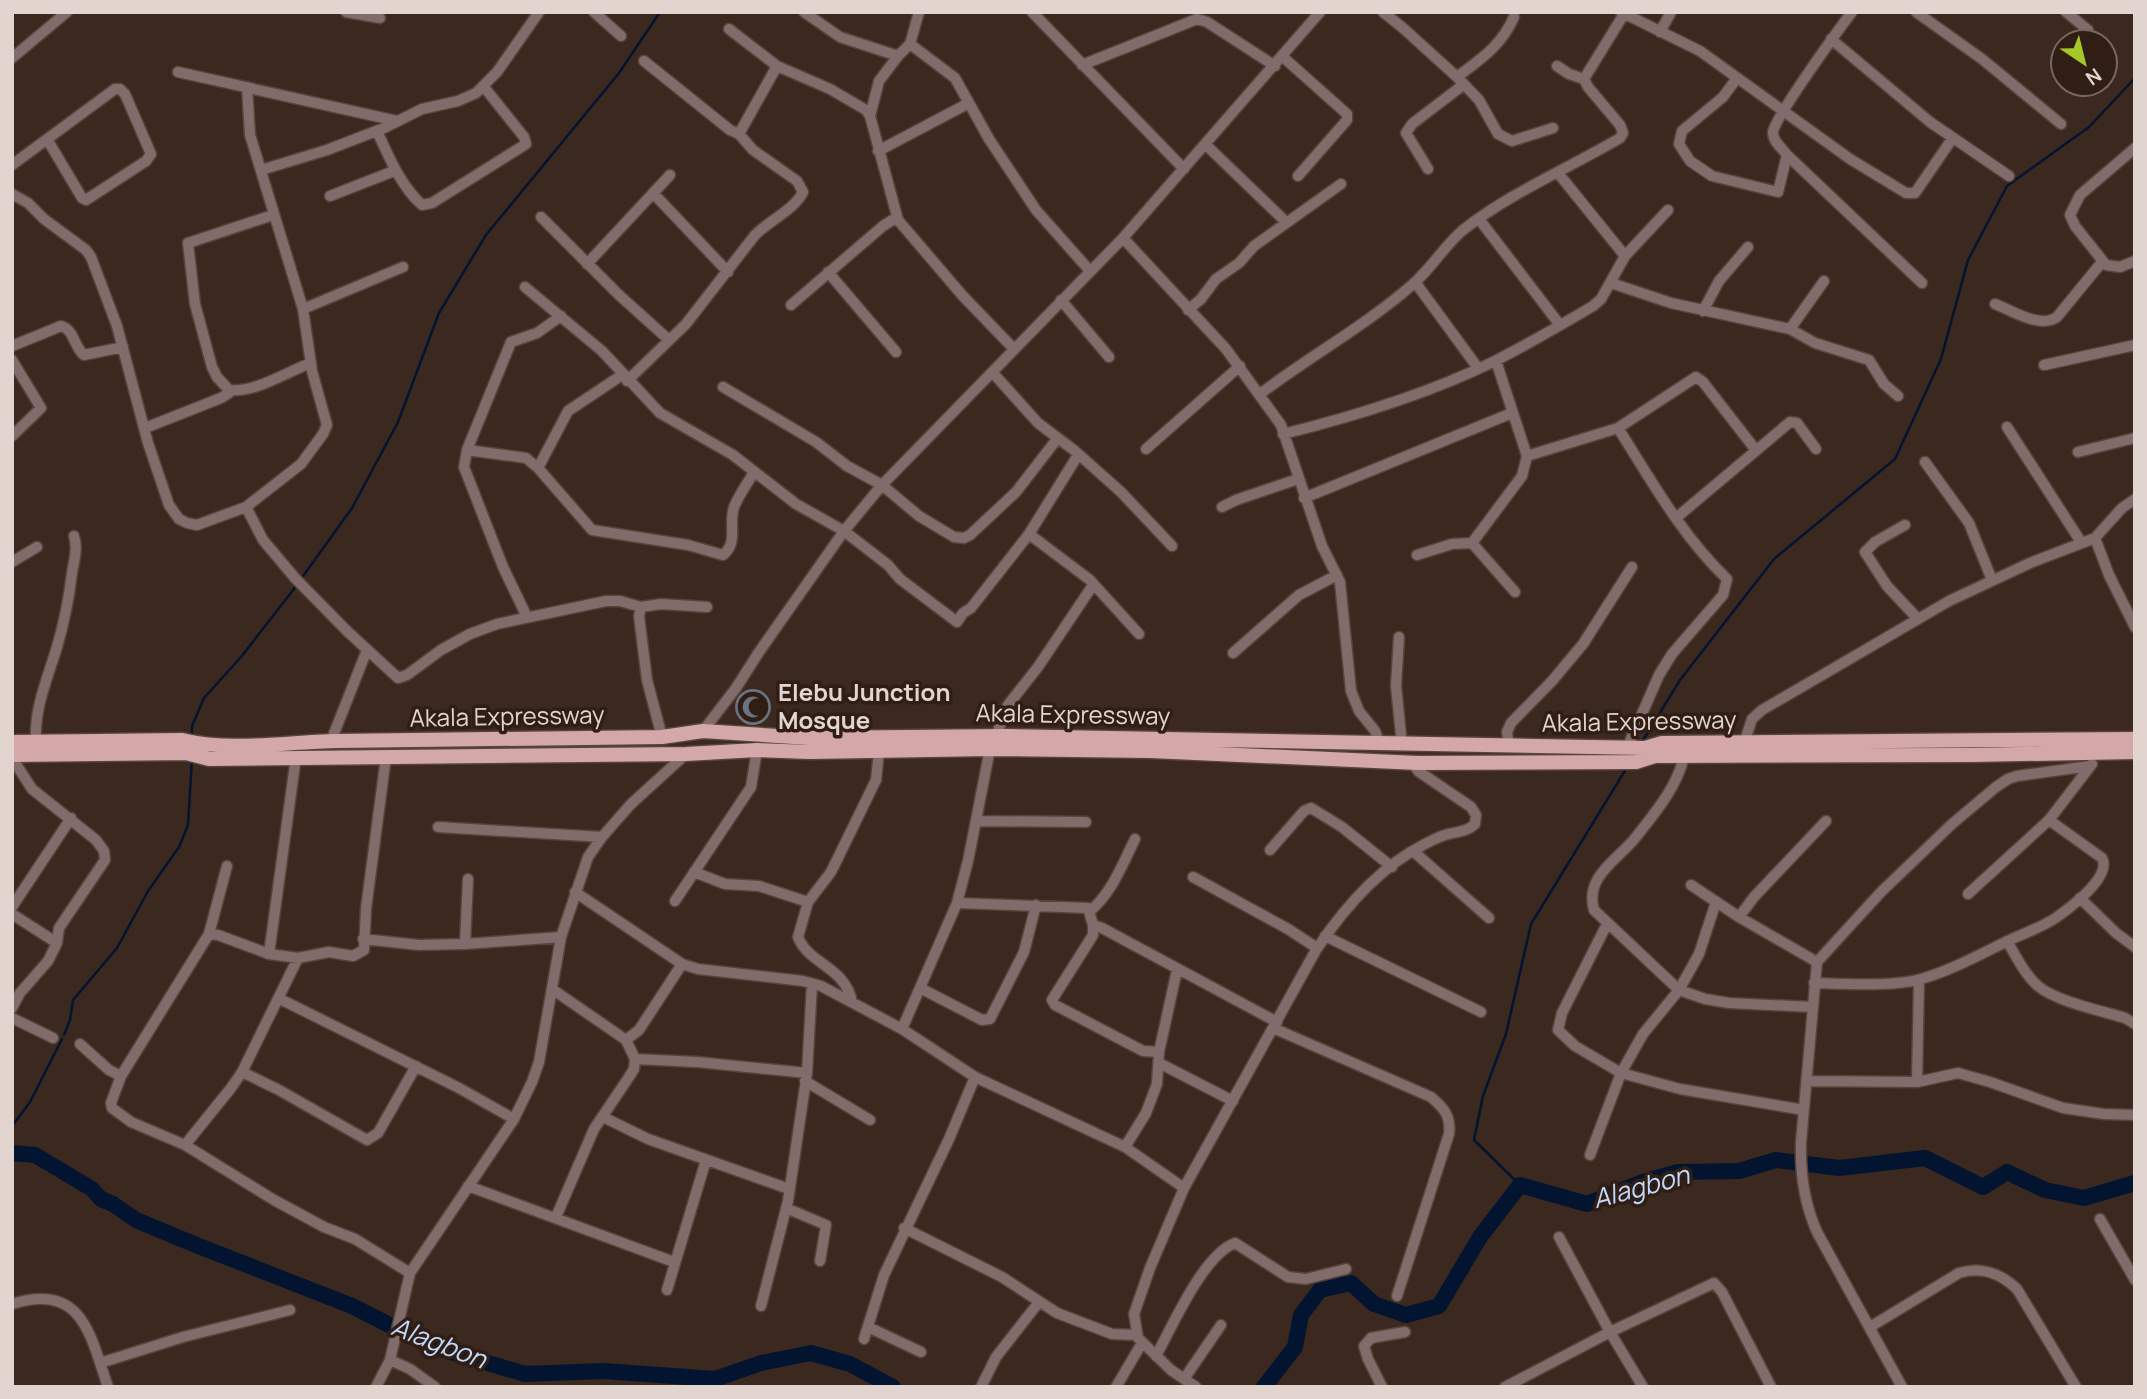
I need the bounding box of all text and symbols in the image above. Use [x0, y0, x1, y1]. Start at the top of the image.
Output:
north arrow [2049, 28, 2119, 98]
text: N [2081, 62, 2107, 91]
place label: Elebu Junction Mosque [778, 675, 950, 736]
mosque icon: Elebu Junction Mosque [734, 688, 772, 726]
street label: Akala Expressway [975, 695, 1171, 732]
street label: Akala Expressway [409, 697, 605, 734]
street label: Akala Expressway [1541, 702, 1737, 739]
water label: Alagbon [1588, 1155, 1695, 1216]
water label: Alagbon [387, 1308, 493, 1377]

